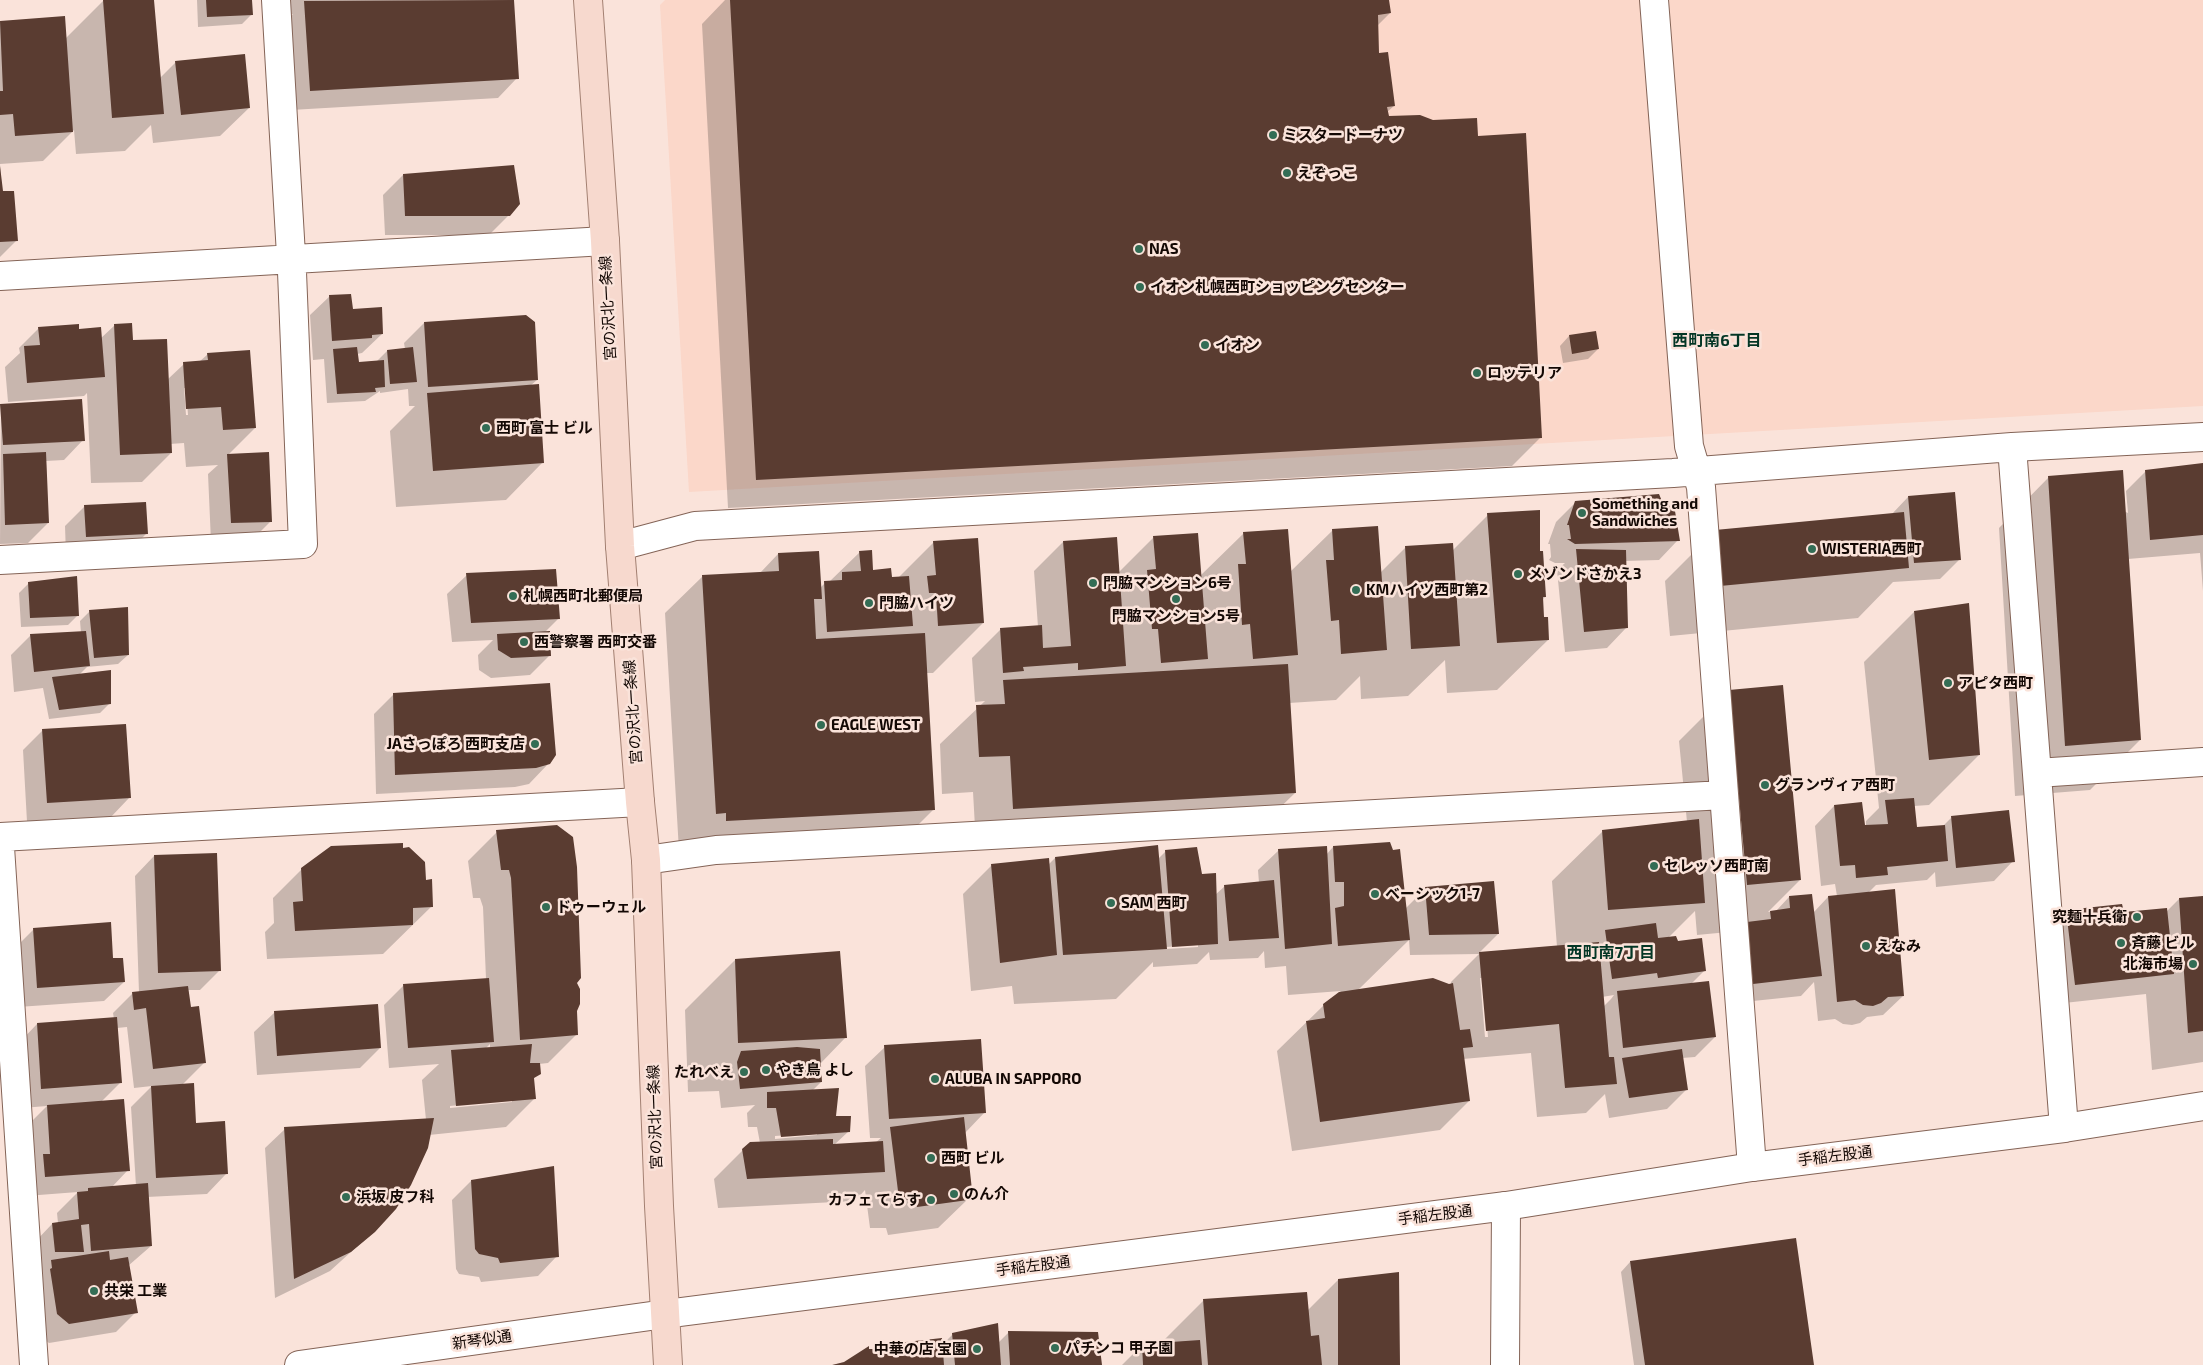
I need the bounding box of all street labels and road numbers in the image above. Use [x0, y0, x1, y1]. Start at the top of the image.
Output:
street label: 宮の沢北一条線 [596, 255, 620, 361]
street label: 宮の沢北一条線 [620, 659, 646, 765]
street label: 宮の沢北一条線 [644, 1064, 666, 1170]
street label: 手稲左股通 [1797, 1142, 1873, 1170]
street label: 手稲左股通 [1397, 1201, 1473, 1229]
street label: 手稲左股通 [995, 1252, 1071, 1280]
street label: 新琴似通 [451, 1327, 513, 1353]

